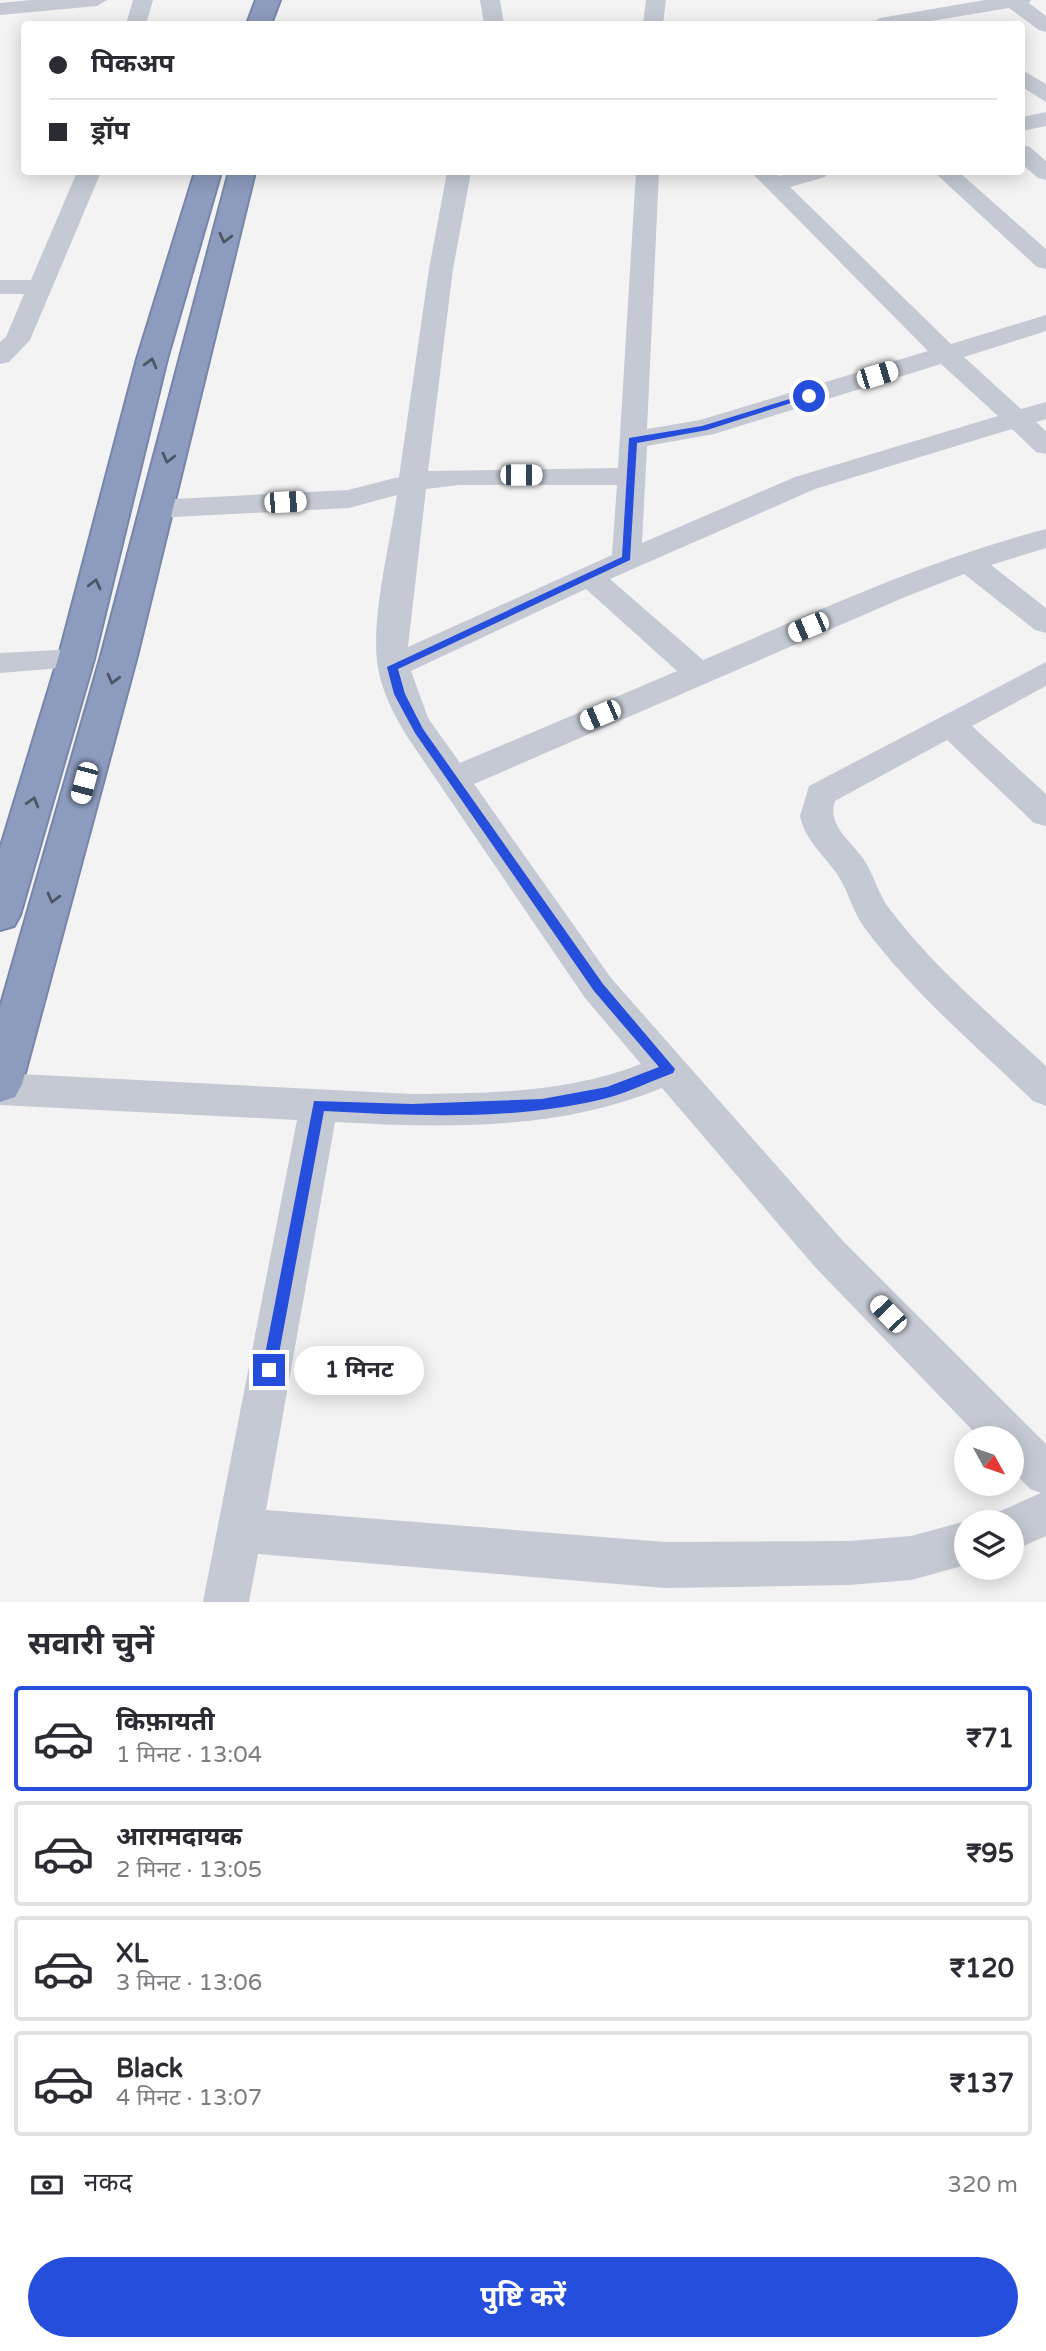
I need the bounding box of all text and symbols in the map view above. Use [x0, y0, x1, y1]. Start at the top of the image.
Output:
text: पिकअप [91, 48, 174, 79]
text: ड्रॉप [91, 115, 129, 146]
one-way arrow [219, 231, 233, 243]
one-way arrow [143, 357, 157, 369]
car [854, 359, 901, 391]
route start [793, 380, 825, 412]
one-way arrow [162, 452, 176, 464]
car [501, 465, 543, 486]
car [264, 490, 307, 514]
one-way arrow [87, 578, 101, 590]
car [785, 609, 832, 645]
one-way arrow [106, 672, 121, 684]
car [577, 697, 624, 733]
car [69, 760, 100, 806]
one-way arrow [25, 797, 40, 809]
one-way arrow [47, 892, 61, 904]
car [866, 1292, 911, 1336]
callout: 1 मिनट [294, 1346, 423, 1394]
route end [253, 1354, 285, 1386]
text: 1 मिनट [325, 1356, 393, 1384]
north arrow [954, 1426, 1024, 1496]
map controls [954, 1426, 1024, 1580]
button: layers [954, 1510, 1024, 1580]
text: सवारी चुनें [28, 1625, 154, 1663]
text: किफ़ायती [116, 1706, 215, 1737]
icon: car [32, 1707, 95, 1770]
text: ₹71 [966, 1723, 1014, 1754]
text: 1 मिनट · 13:04 [116, 1741, 262, 1769]
text: आरामदायक [116, 1821, 242, 1852]
icon: car [32, 1822, 95, 1885]
text: ₹95 [966, 1838, 1014, 1869]
text: 2 मिनट · 13:05 [116, 1856, 262, 1884]
icon: car [32, 1937, 95, 2000]
text: XL [116, 1938, 148, 1969]
text: ₹120 [950, 1953, 1014, 1984]
text: 3 मिनट · 13:06 [116, 1969, 262, 1997]
icon: car [32, 2052, 95, 2115]
text: Black [116, 2053, 183, 2084]
text: ₹137 [950, 2068, 1014, 2099]
text: 4 मिनट · 13:07 [116, 2084, 262, 2112]
icon: cash [28, 2166, 66, 2204]
text: नकद [84, 2167, 132, 2198]
text: 320 m [948, 2171, 1018, 2199]
button: पुष्टि करें [28, 2257, 1018, 2337]

